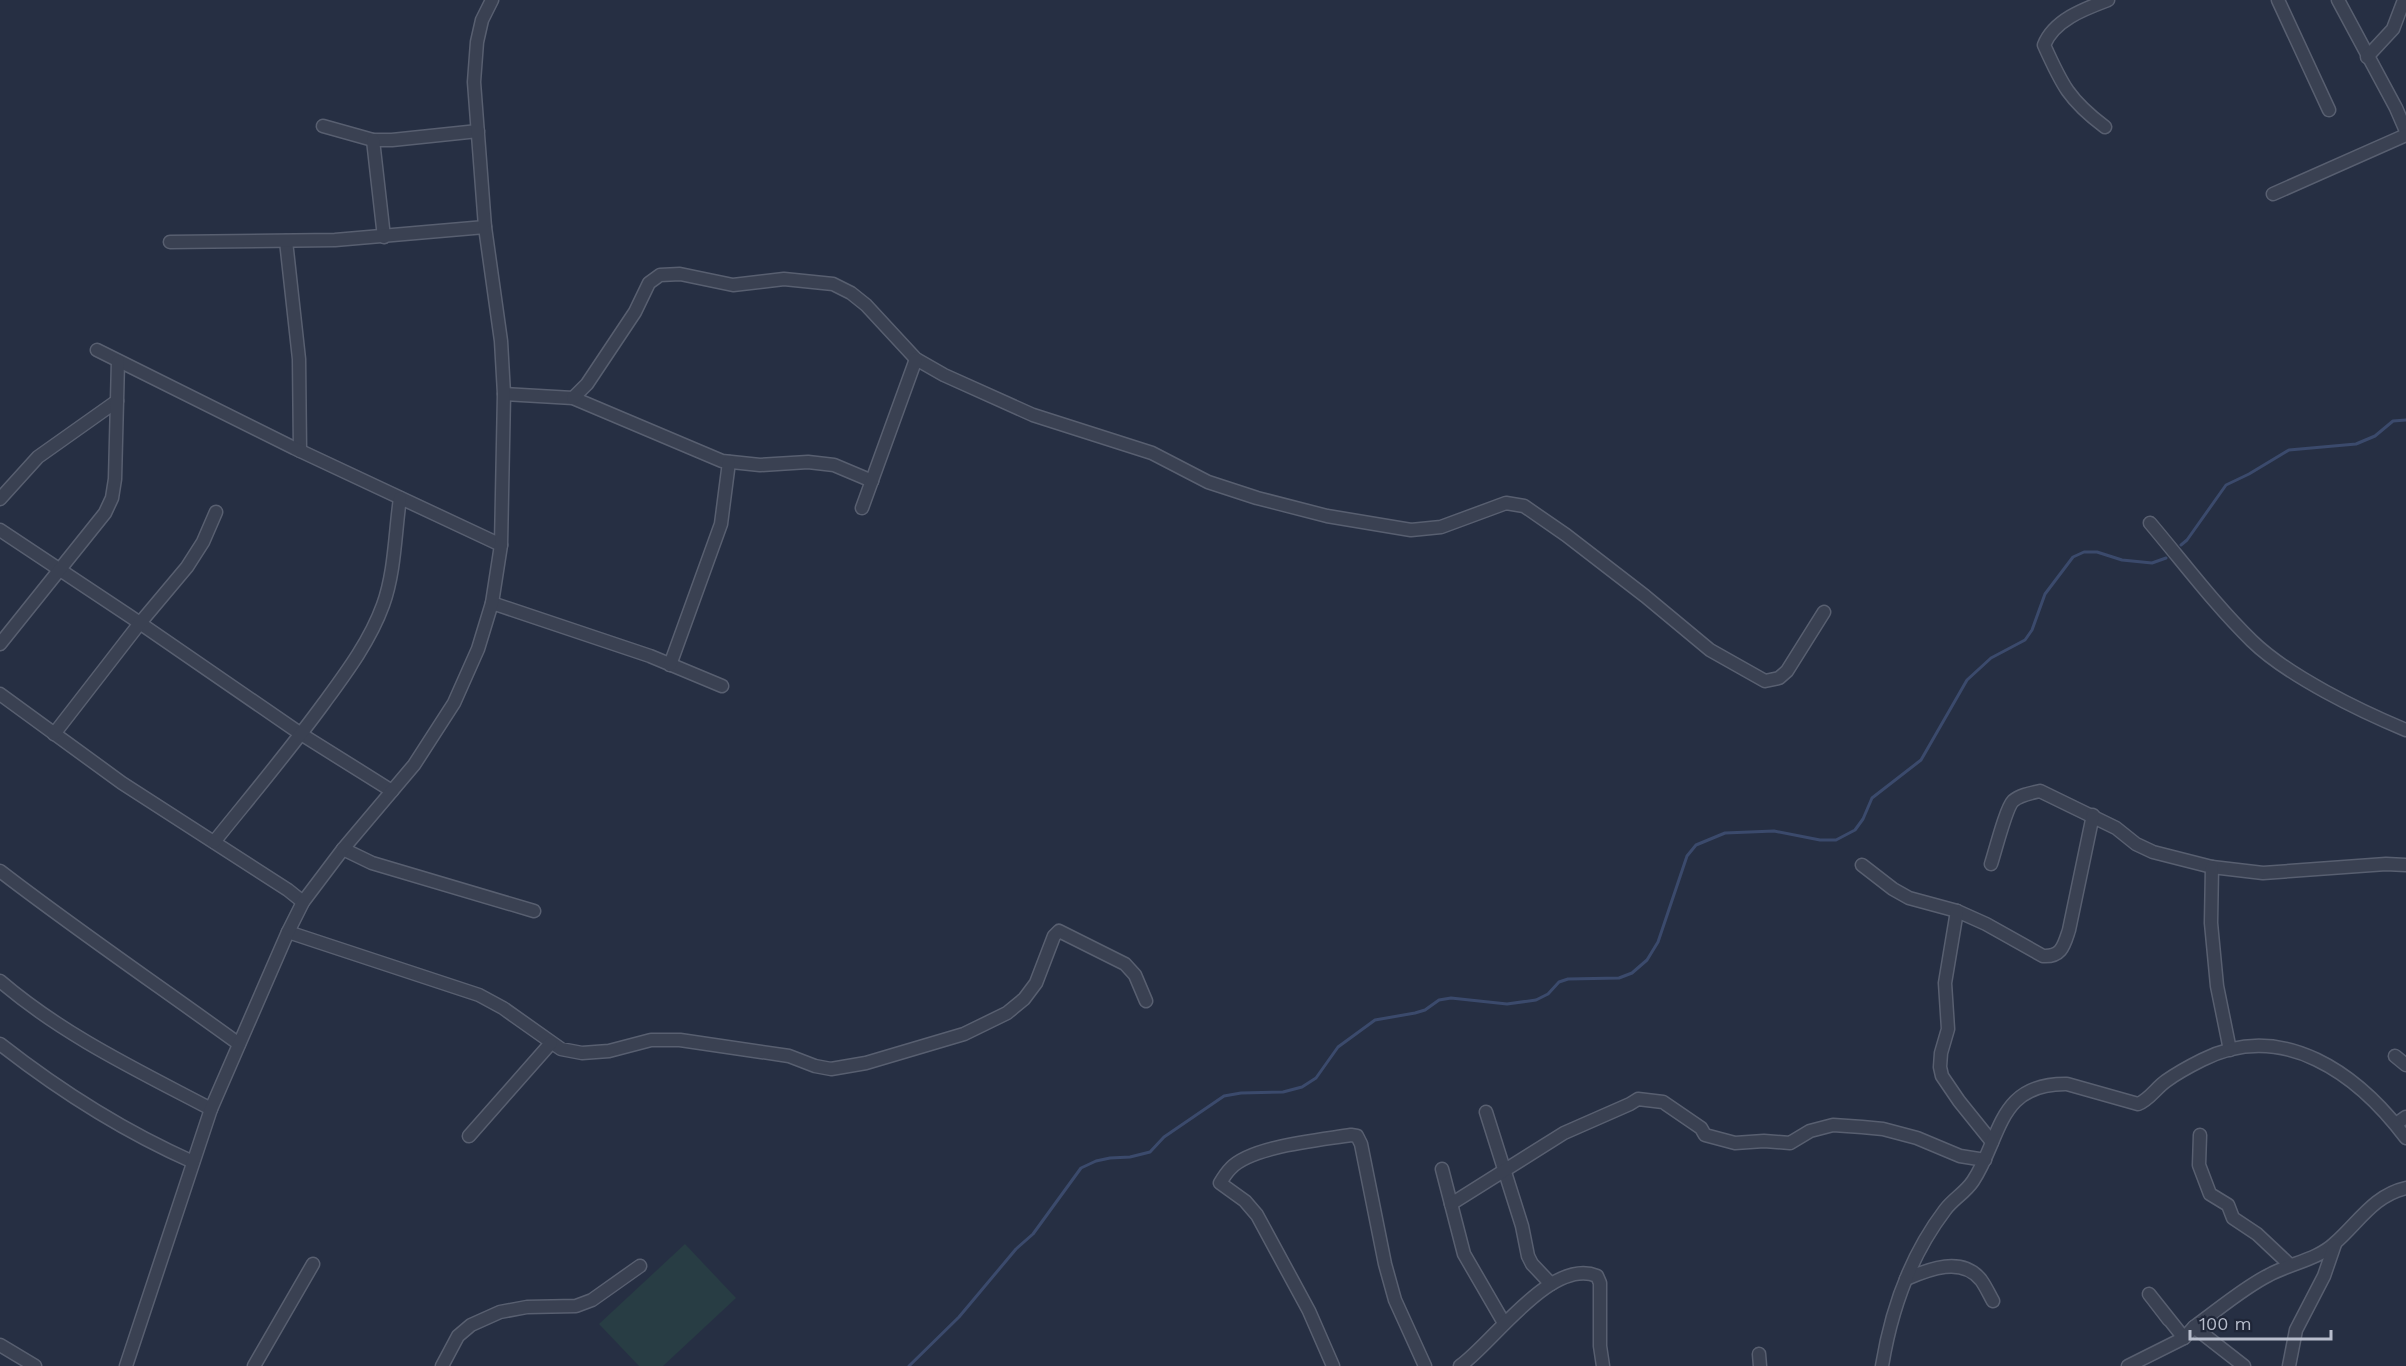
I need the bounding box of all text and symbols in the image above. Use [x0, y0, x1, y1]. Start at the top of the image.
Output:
scale bar [2190, 1303, 2331, 1341]
text: 100 m [2199, 1313, 2252, 1334]

